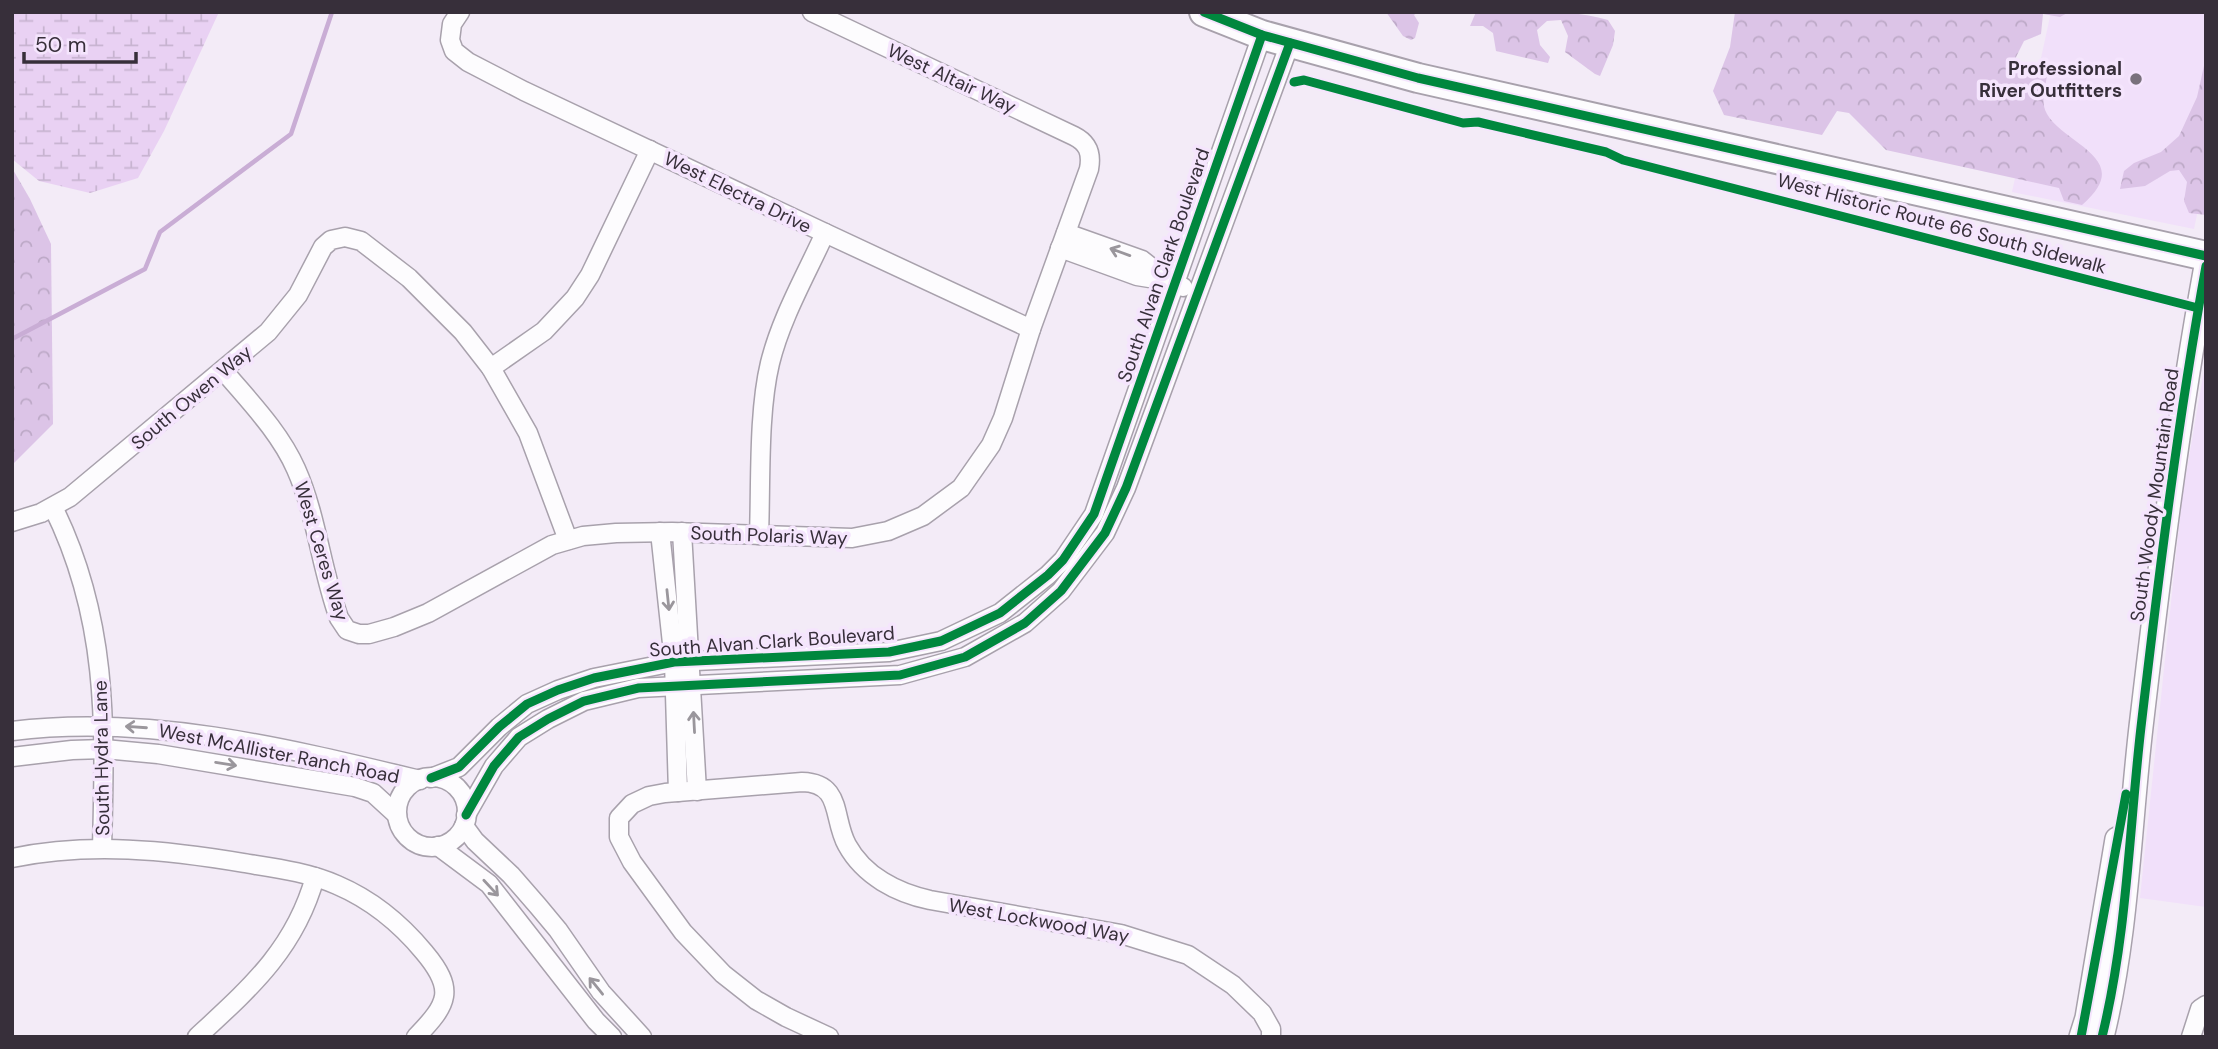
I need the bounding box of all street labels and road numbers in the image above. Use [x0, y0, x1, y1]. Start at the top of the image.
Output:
street label: West Altair Way [883, 38, 1021, 119]
street label: South Alvan Clark Boulevard [1112, 145, 1215, 385]
street label: West Electra Drive [660, 146, 816, 239]
street label: West Historic Route 66 South SIdewalk [1774, 167, 2110, 280]
street label: South Owen Way [126, 339, 257, 455]
street label: South Woody Mountain Road [2124, 367, 2185, 623]
street label: West Ceres Way [288, 478, 355, 624]
street label: South Polaris Way [690, 520, 848, 551]
street label: South Alvan Clark Boulevard [649, 620, 896, 663]
street label: South Hydra Lane [88, 680, 115, 836]
street label: West McAllister Ranch Road [156, 718, 401, 789]
street label: West Lockwood Way [947, 892, 1132, 949]

